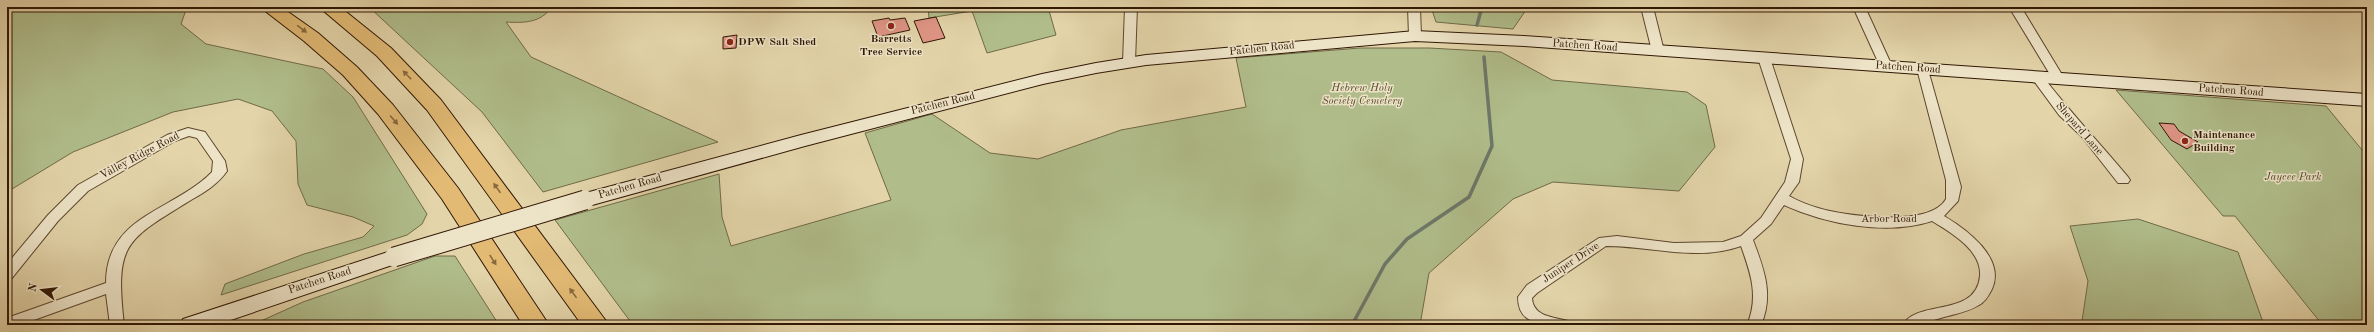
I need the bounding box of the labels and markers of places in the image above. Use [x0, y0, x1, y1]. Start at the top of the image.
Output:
marker: Barretts Tree Service [886, 21, 896, 31]
place label: Barretts Tree Service [860, 34, 922, 58]
marker: DPW Salt Shed [725, 37, 735, 47]
place label: DPW Salt Shed [738, 37, 816, 48]
place label: Maintenance Building [2193, 130, 2255, 154]
marker: Maintenance Building [2180, 136, 2190, 146]

